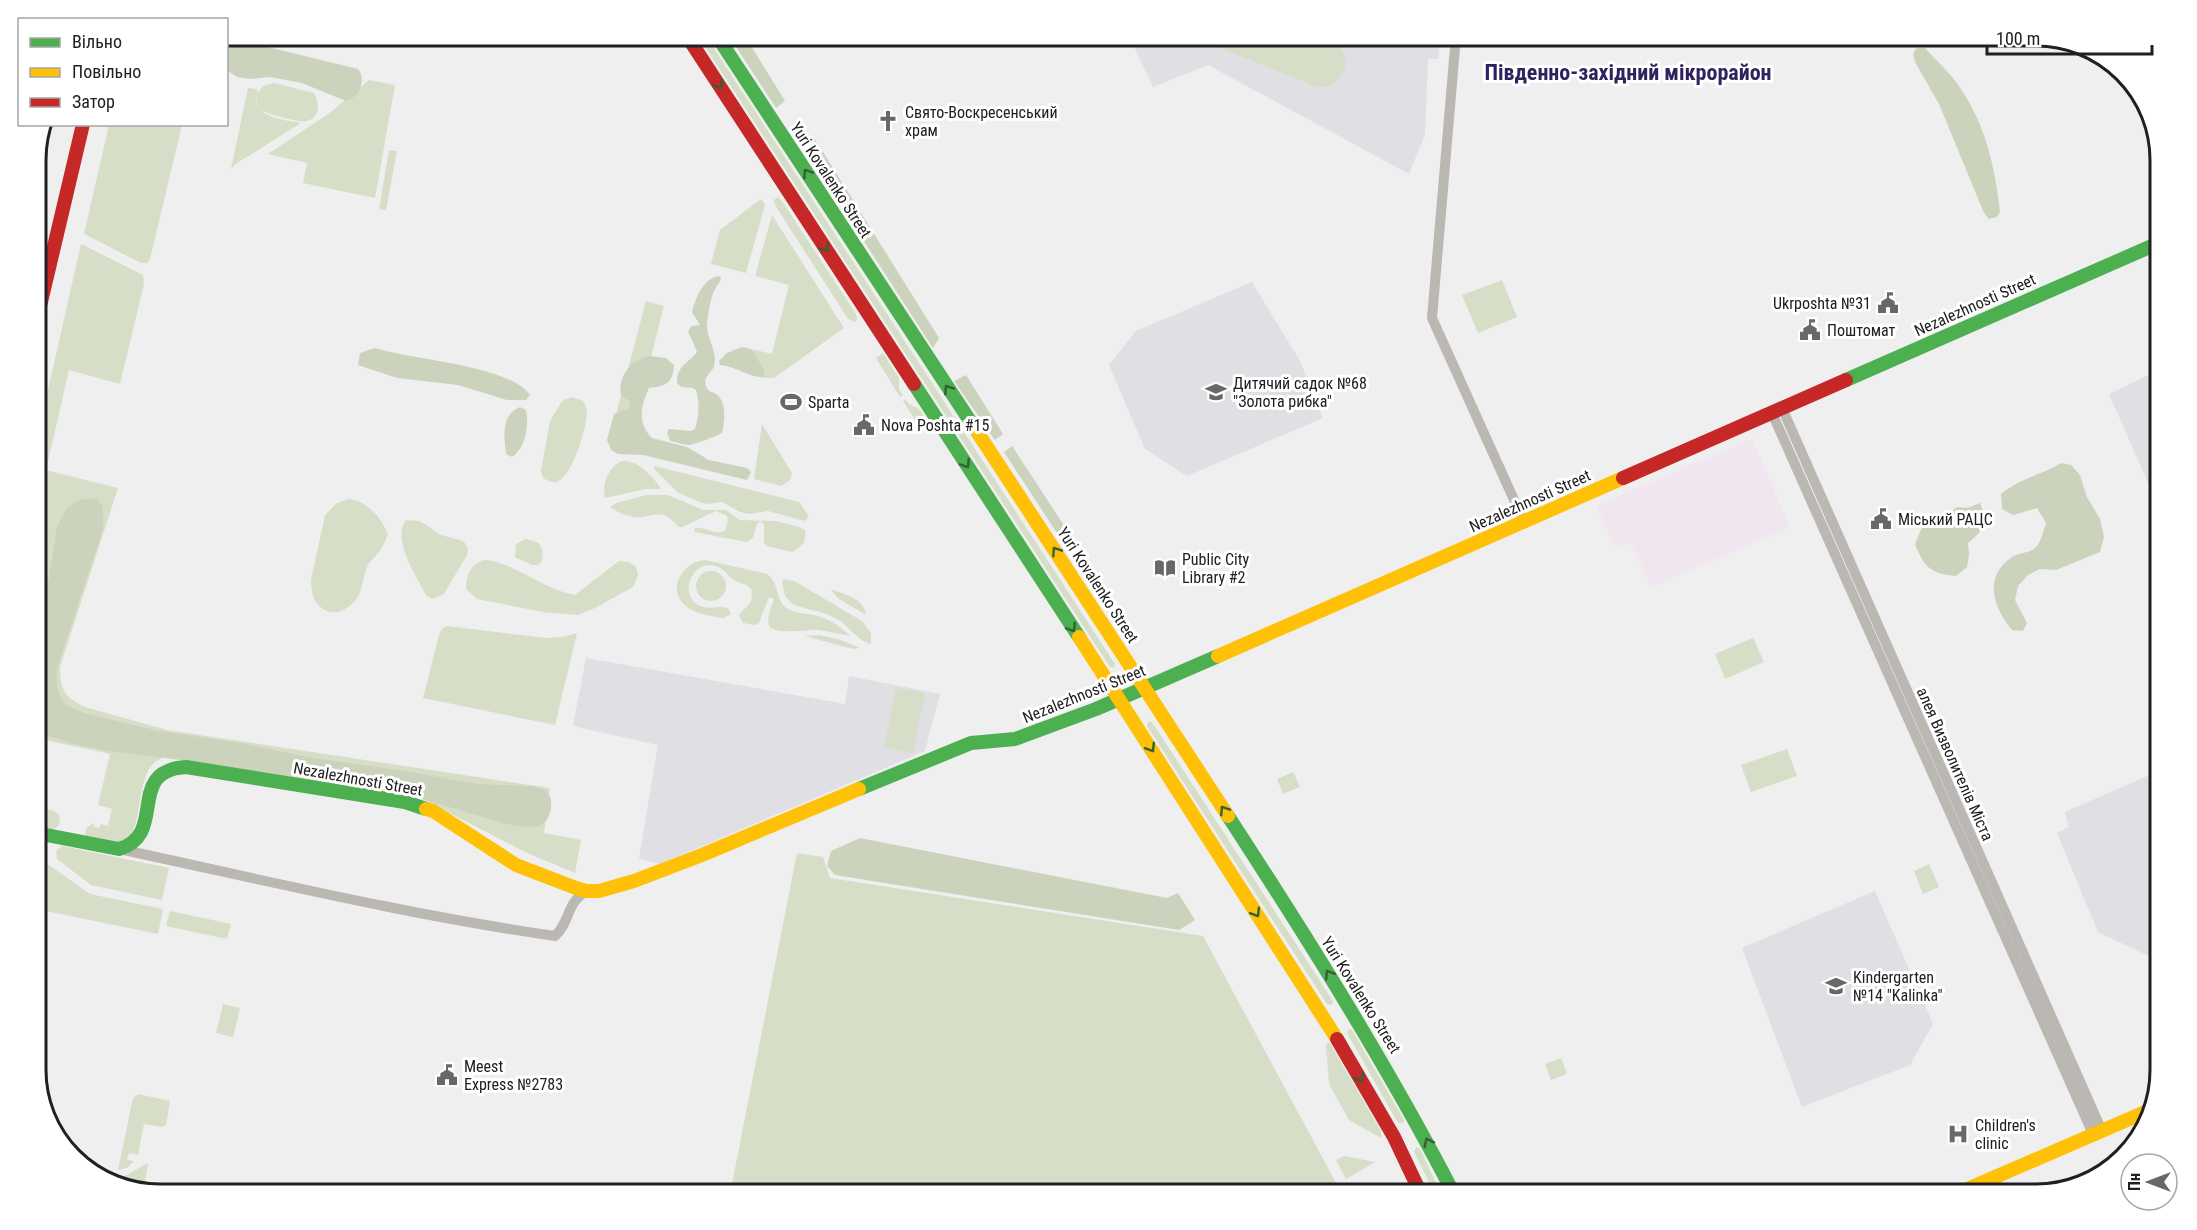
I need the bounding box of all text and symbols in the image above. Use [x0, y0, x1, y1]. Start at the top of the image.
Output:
legend [18, 18, 228, 126]
scale bar [1987, 18, 2152, 56]
text: 100 m [1996, 28, 2040, 49]
text: Вільно [72, 31, 122, 52]
district label: Південно-західний мікрорайон [1484, 60, 1772, 85]
text: Повільно [72, 61, 141, 82]
one-way arrow [711, 79, 723, 89]
text: Затор [72, 91, 115, 112]
place label: Свято-Воскресенський храм [905, 103, 1058, 140]
church icon: Свято-Воскресенський храм [876, 109, 900, 133]
street label: Yuri Kovalenko Street [786, 119, 876, 242]
one-way arrow [803, 169, 814, 180]
one-way arrow [818, 242, 829, 253]
street label: Nezalezhnosti Street [1911, 270, 2039, 340]
public building icon: Ukrposhta №31 [1876, 291, 1900, 315]
place label: Ukrposhta №31 [1773, 294, 1871, 313]
public building icon: Поштомат [1798, 318, 1822, 342]
place label: Поштомат [1827, 321, 1896, 340]
place label: Дитячий садок №68 "Золота рибка" [1233, 374, 1367, 411]
school or university icon: Дитячий садок №68 "Золота рибка" [1204, 380, 1228, 404]
one-way arrow [945, 384, 956, 395]
sports icon: Sparta [779, 390, 803, 414]
place label: Sparta [808, 393, 850, 412]
public building icon: Nova Poshta #15 [852, 413, 876, 437]
place label: Nova Poshta #15 [881, 416, 989, 435]
one-way arrow [959, 458, 970, 469]
street label: Nezalezhnosti Street [1466, 466, 1594, 536]
public building icon: Міський РАЦС [1869, 507, 1893, 531]
place label: Міський РАЦС [1898, 510, 1993, 529]
street label: Yuri Kovalenko Street [1053, 524, 1143, 647]
one-way arrow [1052, 547, 1064, 557]
place label: Public City Library #2 [1182, 550, 1249, 587]
library icon: Public City Library #2 [1153, 556, 1177, 580]
one-way arrow [1065, 622, 1077, 632]
street label: Nezalezhnosti Street [1020, 661, 1148, 727]
street label: алея Визволителів Міста [1913, 684, 1997, 844]
one-way arrow [1144, 742, 1155, 753]
street label: Nezalezhnosti Street [292, 758, 424, 800]
one-way arrow [1220, 805, 1231, 816]
one-way arrow [1248, 907, 1260, 917]
street label: Yuri Kovalenko Street [1317, 933, 1405, 1057]
place label: Kindergarten №14 "Kalinka" [1853, 968, 1943, 1005]
one-way arrow [1324, 970, 1336, 980]
school or university icon: Kindergarten №14 "Kalinka" [1824, 974, 1848, 998]
place label: Meest Express №2783 [464, 1057, 563, 1094]
public building icon: Meest Express №2783 [435, 1063, 459, 1087]
one-way arrow [1352, 1072, 1364, 1082]
place label: Children's clinic [1975, 1116, 2036, 1153]
hospital icon: Children's clinic [1946, 1122, 1970, 1146]
one-way arrow [1424, 1137, 1435, 1148]
north arrow [2119, 1152, 2179, 1212]
text: Пн [2125, 1173, 2144, 1191]

